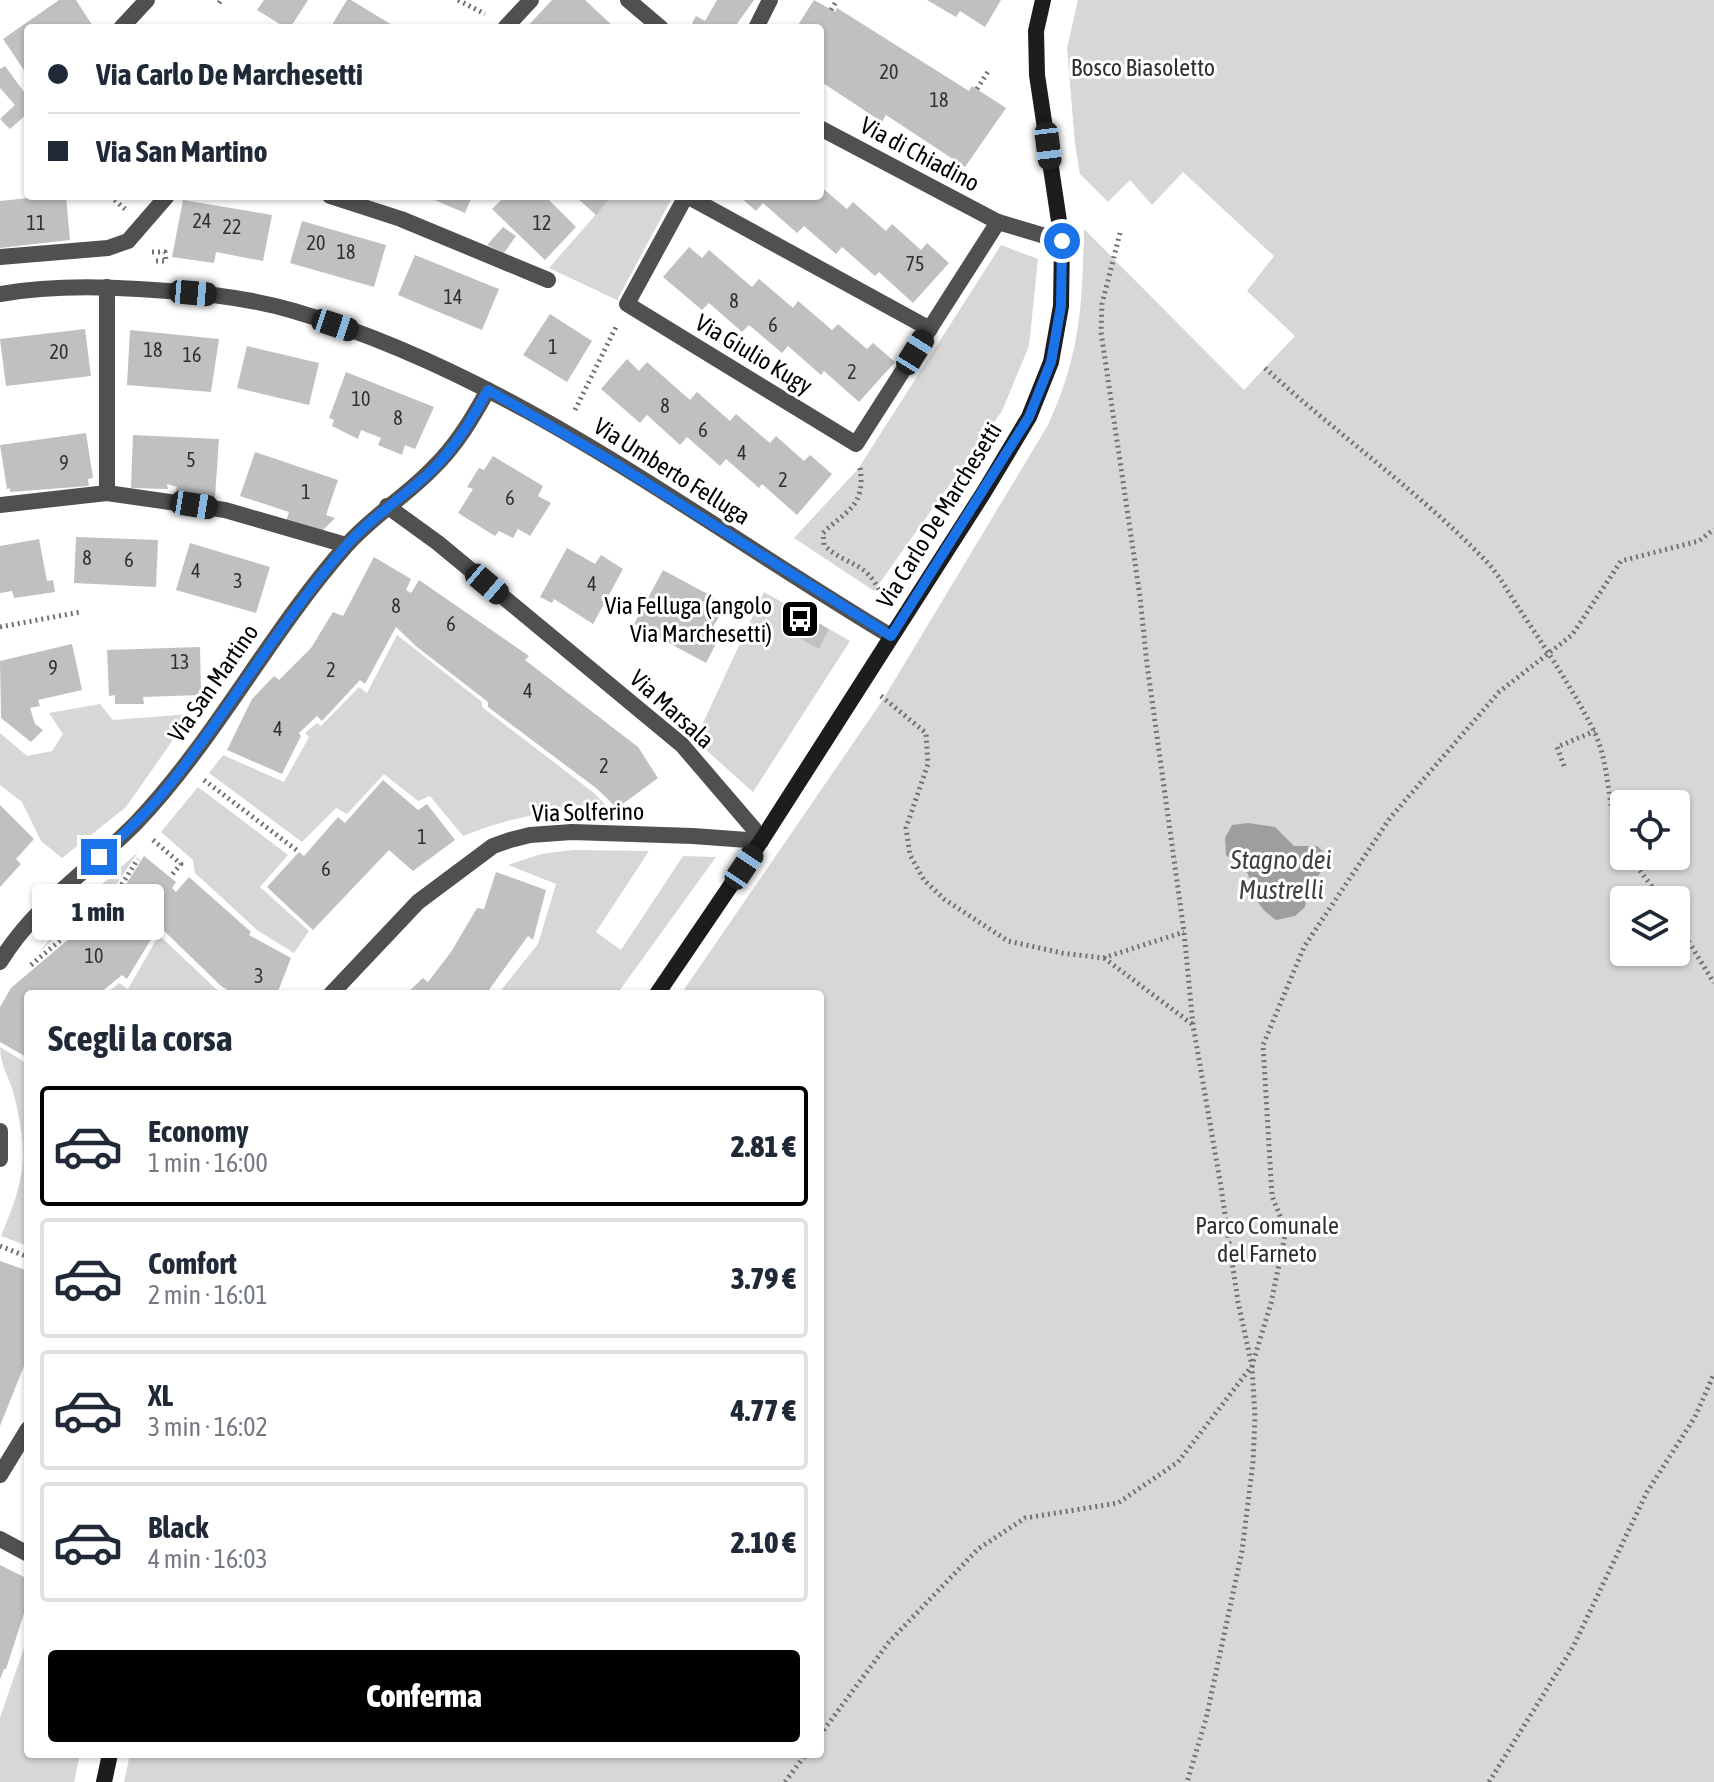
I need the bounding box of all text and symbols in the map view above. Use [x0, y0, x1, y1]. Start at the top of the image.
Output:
park label: Bosco Biasoletto [1071, 54, 1215, 81]
text: Via Carlo De Marchesetti [96, 57, 363, 91]
house number: 20 [880, 60, 898, 83]
house number: 18 [930, 88, 948, 111]
street label: Via di Chiadino [856, 111, 984, 197]
car [1033, 121, 1063, 171]
text: Via San Martino [96, 134, 268, 168]
house number: 24 [193, 209, 211, 232]
house number: 11 [27, 211, 45, 234]
house number: 12 [533, 211, 551, 234]
house number: 22 [223, 215, 241, 238]
route start [1044, 223, 1080, 259]
house number: 20 [307, 231, 325, 254]
house number: 18 [337, 240, 355, 263]
house number: 75 [906, 252, 924, 275]
car [168, 279, 218, 307]
house number: 14 [444, 285, 462, 308]
house number: 8 [729, 289, 739, 312]
car [308, 306, 362, 344]
street label: Via Giulio Kugy [691, 309, 817, 399]
house number: 6 [768, 313, 778, 336]
car [892, 325, 938, 379]
house number: 1 [548, 335, 558, 358]
house number: 18 [144, 338, 162, 361]
house number: 20 [50, 340, 68, 363]
house number: 16 [183, 343, 201, 366]
house number: 2 [847, 360, 857, 383]
house number: 10 [352, 387, 370, 410]
house number: 8 [660, 394, 670, 417]
house number: 8 [393, 406, 403, 429]
street label: Via Umberto Felluga [589, 412, 755, 530]
street label: Via Carlo De Marchesetti [871, 417, 1007, 613]
house number: 6 [698, 418, 708, 441]
house number: 4 [737, 441, 747, 464]
house number: 5 [186, 448, 196, 471]
house number: 9 [59, 451, 69, 474]
house number: 2 [778, 468, 788, 491]
house number: 1 [301, 480, 311, 503]
house number: 6 [505, 486, 515, 509]
car [168, 489, 220, 521]
house number: 8 [82, 546, 92, 569]
house number: 6 [124, 548, 134, 571]
house number: 4 [191, 559, 201, 582]
car [461, 559, 513, 609]
house number: 3 [233, 569, 243, 592]
house number: 4 [587, 572, 597, 595]
place label: Via Felluga (angolo Via Marchesetti) [605, 592, 772, 647]
house number: 8 [391, 594, 401, 617]
bus stop icon: Via Felluga (angolo Via Marchesetti) [779, 598, 821, 640]
house number: 6 [446, 612, 456, 635]
street label: Via San Martino [163, 619, 263, 747]
house number: 13 [171, 650, 189, 673]
house number: 9 [48, 656, 58, 679]
house number: 2 [326, 658, 336, 681]
street label: Via Marsala [625, 664, 719, 754]
house number: 4 [523, 679, 533, 702]
house number: 4 [273, 717, 283, 740]
house number: 2 [599, 754, 609, 777]
map controls [1610, 790, 1690, 966]
button: locate [1610, 790, 1690, 870]
street label: Via Solferino [532, 798, 644, 826]
house number: 1 [417, 825, 427, 848]
route end [81, 839, 117, 875]
car [721, 840, 767, 894]
water label: Stagno dei Mustrelli [1230, 845, 1332, 905]
house number: 6 [321, 857, 331, 880]
callout: 1 min [33, 885, 165, 941]
button: layers [1610, 886, 1690, 966]
text: 1 min [71, 897, 125, 927]
house number: 10 [85, 944, 103, 967]
house number: 3 [254, 964, 264, 987]
text: Scegli la corsa [48, 1017, 233, 1059]
icon: car [52, 1110, 124, 1182]
text: Economy [148, 1114, 249, 1148]
text: 2.81 € [731, 1129, 796, 1163]
text: 1 min · 16:00 [148, 1148, 268, 1178]
park label: Parco Comunale del Farneto [1195, 1212, 1339, 1267]
icon: car [52, 1242, 124, 1314]
text: Comfort [148, 1246, 237, 1280]
text: 3.79 € [731, 1261, 796, 1295]
text: 2 min · 16:01 [148, 1280, 268, 1310]
icon: car [52, 1374, 124, 1446]
text: XL [148, 1378, 173, 1412]
text: 4.77 € [731, 1393, 796, 1427]
text: 3 min · 16:02 [148, 1412, 268, 1442]
icon: car [52, 1506, 124, 1578]
text: Black [148, 1510, 208, 1544]
text: 2.10 € [731, 1525, 796, 1559]
text: 4 min · 16:03 [148, 1544, 268, 1574]
button: Conferma [48, 1650, 800, 1742]

